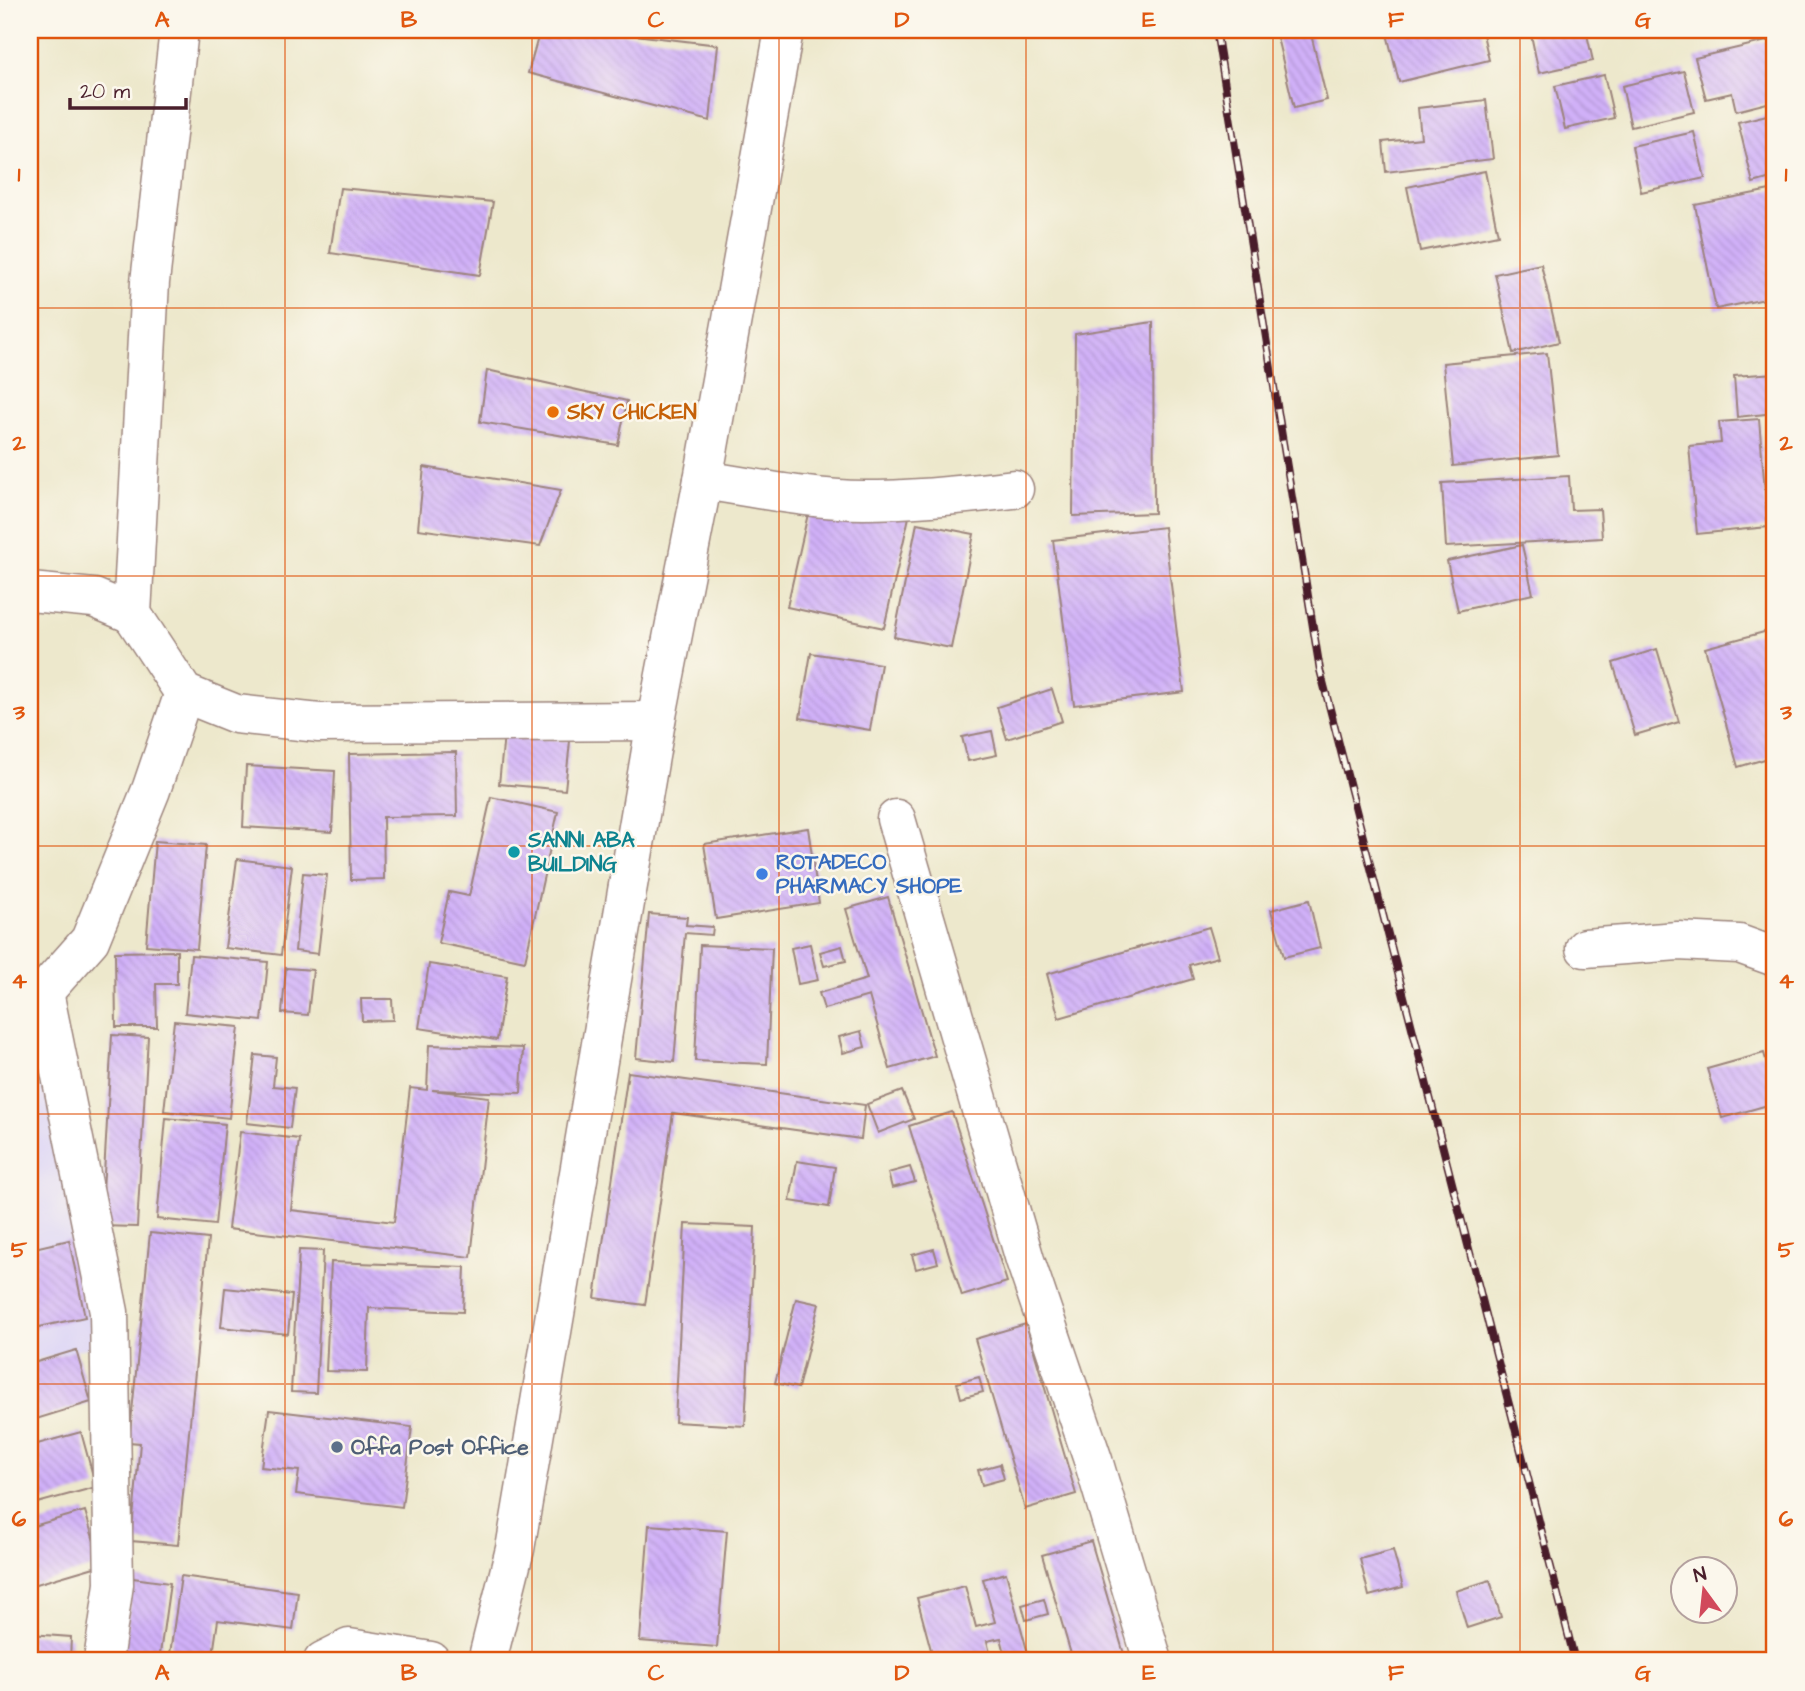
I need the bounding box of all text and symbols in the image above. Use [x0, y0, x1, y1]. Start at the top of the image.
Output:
text: A [155, 4, 170, 36]
text: B [401, 4, 418, 36]
text: C [648, 4, 665, 36]
text: D [895, 4, 910, 36]
text: E [1142, 4, 1156, 36]
text: F [1388, 4, 1405, 36]
text: G [1635, 4, 1651, 36]
scale bar [70, 66, 186, 110]
text: 20 m [80, 77, 131, 106]
text: 1 [18, 158, 21, 190]
text: 1 [1785, 158, 1788, 190]
place label: SKY CHICKEN [566, 398, 697, 427]
marker: SKY CHICKEN [545, 404, 561, 420]
text: 2 [11, 427, 26, 459]
text: 2 [1778, 427, 1793, 459]
text: 3 [12, 696, 25, 728]
text: 3 [1779, 696, 1792, 728]
place label: SANNI ABA BUILDING [527, 826, 635, 879]
marker: SANNI ABA BUILDING [506, 844, 522, 860]
place label: ROTADECO PHARMACY SHOPE [776, 848, 963, 901]
marker: ROTADECO PHARMACY SHOPE [754, 866, 770, 882]
text: 4 [11, 965, 27, 997]
text: 4 [1778, 965, 1794, 997]
text: 5 [11, 1234, 28, 1266]
text: 5 [1778, 1234, 1795, 1266]
place label: Offa Post Office [351, 1433, 529, 1462]
marker: Offa Post Office [329, 1439, 345, 1455]
text: 6 [12, 1503, 27, 1535]
text: 6 [1779, 1503, 1794, 1535]
north arrow [1668, 1554, 1738, 1624]
text: N [1691, 1560, 1709, 1590]
text: A [155, 1657, 170, 1689]
text: B [401, 1657, 418, 1689]
text: C [648, 1657, 665, 1689]
text: D [895, 1657, 910, 1689]
text: E [1142, 1657, 1156, 1689]
text: F [1388, 1657, 1405, 1689]
text: G [1635, 1657, 1651, 1689]

